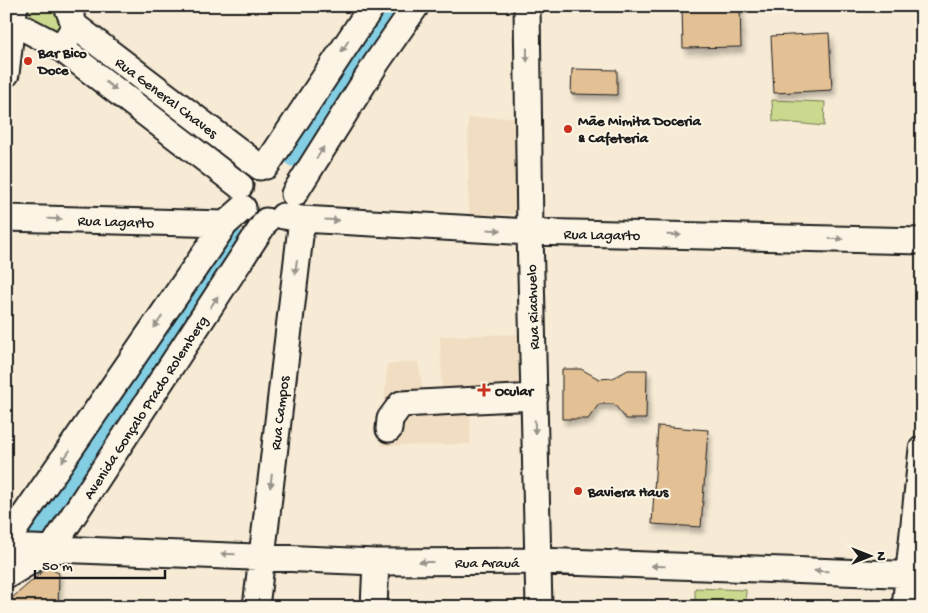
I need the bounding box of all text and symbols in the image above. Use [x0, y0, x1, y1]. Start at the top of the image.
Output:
one-way arrow [340, 40, 349, 53]
place label: Bar Bico Doce [36, 45, 87, 80]
one-way arrow [523, 47, 531, 63]
street label: Rua General Chaves [111, 54, 221, 143]
marker: Bar Bico Doce [22, 55, 34, 67]
one-way arrow [104, 81, 117, 92]
place label: Mãe Mimita Doceria & Cafeteria [578, 113, 702, 148]
marker: Mãe Mimita Doceria & Cafeteria [562, 123, 574, 135]
one-way arrow [315, 146, 324, 159]
street label: Rua Lagarto [77, 213, 155, 233]
one-way arrow [47, 216, 63, 224]
one-way arrow [324, 217, 340, 225]
one-way arrow [486, 226, 502, 234]
street label: Rua Lagarto [563, 226, 641, 246]
one-way arrow [666, 231, 682, 239]
one-way arrow [828, 235, 844, 243]
one-way arrow [292, 259, 300, 275]
street label: Rua Riachuelo [524, 264, 544, 350]
one-way arrow [209, 295, 218, 309]
street label: Avenida Gonçalo Prado Rolemberg [80, 313, 213, 503]
one-way arrow [153, 315, 163, 329]
street label: Rua Campos [268, 375, 295, 451]
marker: Ocular [477, 383, 491, 397]
place label: Ocular [495, 383, 535, 401]
one-way arrow [532, 420, 540, 436]
one-way arrow [61, 449, 71, 462]
one-way arrow [267, 473, 275, 489]
place label: Baviera Haus [587, 484, 670, 502]
marker: Baviera Haus [572, 485, 584, 497]
north arrow [846, 530, 896, 580]
scale bar [35, 548, 165, 580]
one-way arrow [220, 550, 236, 558]
text: N [872, 551, 889, 561]
street label: Rua Arauá [455, 555, 520, 573]
text: 50 m [42, 558, 73, 576]
one-way arrow [417, 558, 433, 566]
one-way arrow [650, 561, 666, 569]
one-way arrow [812, 567, 828, 575]

